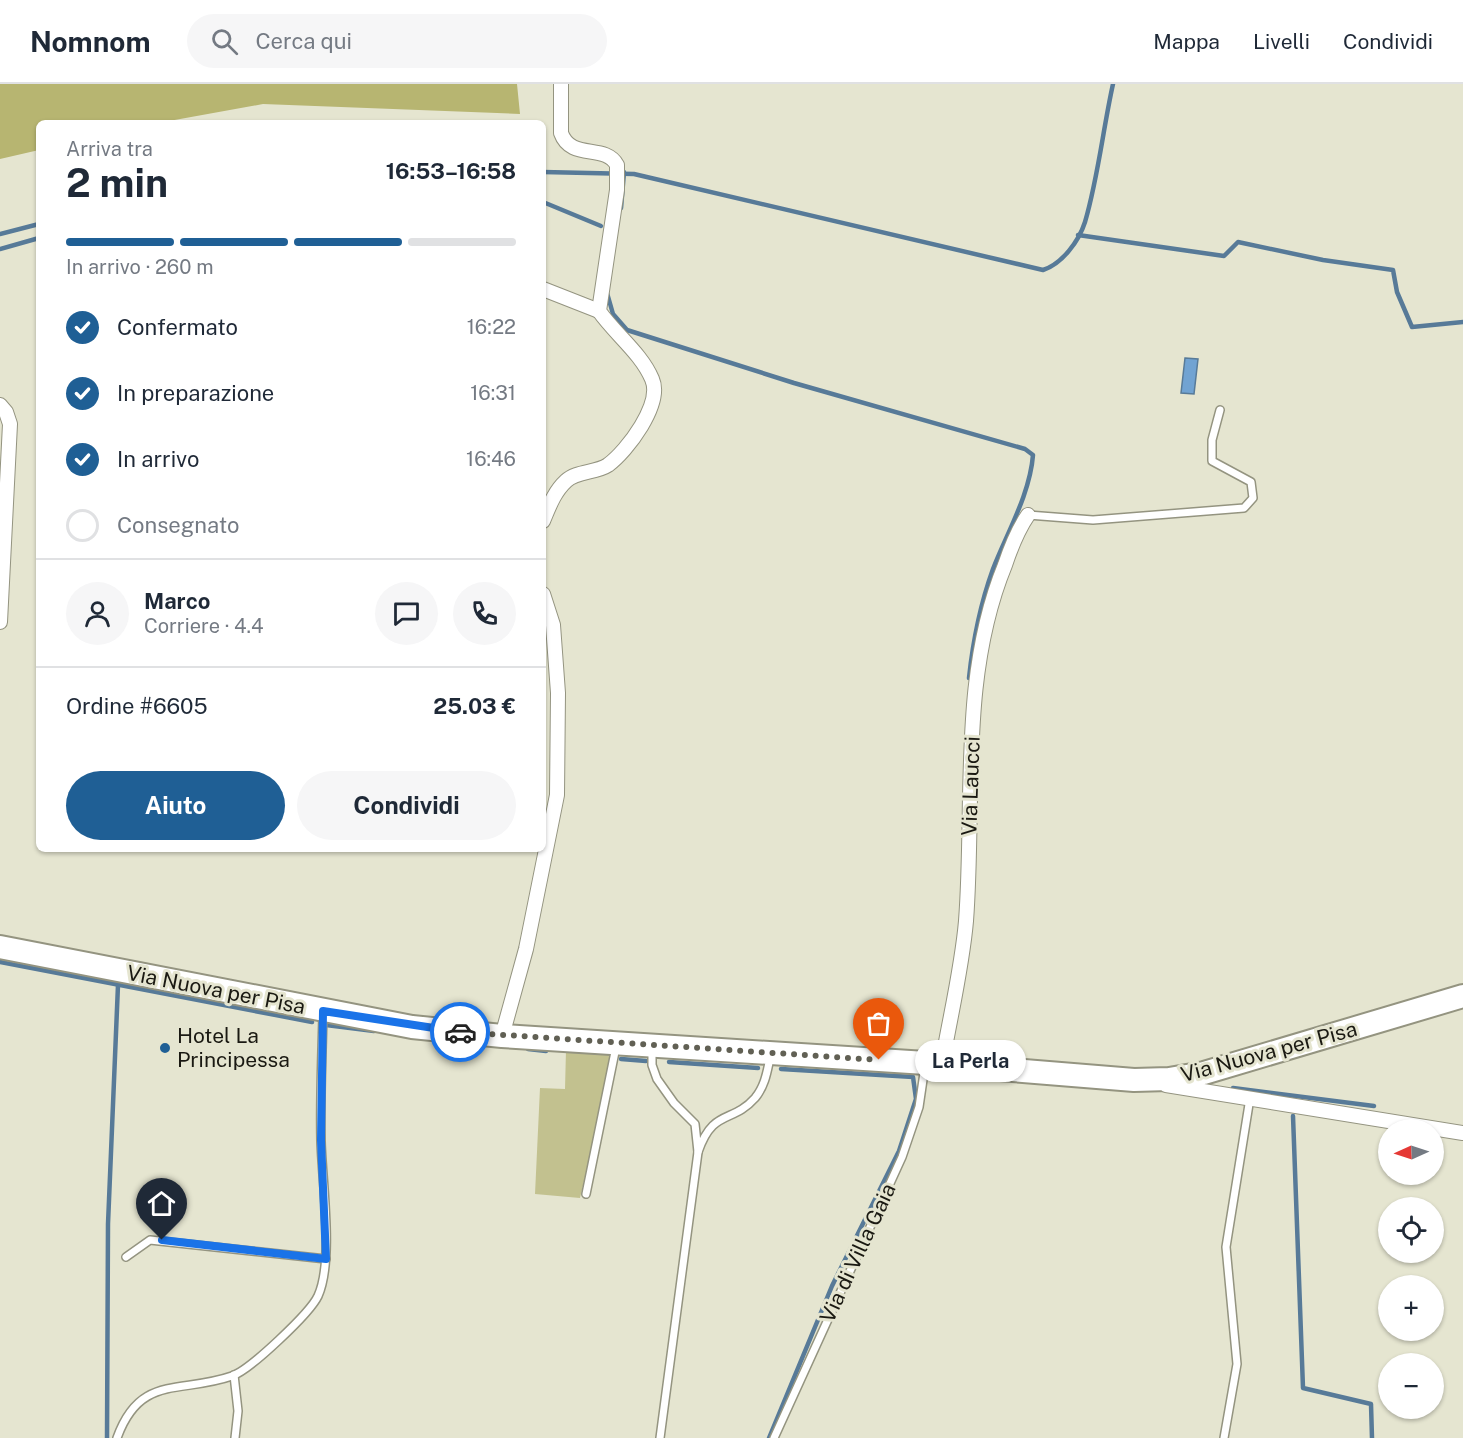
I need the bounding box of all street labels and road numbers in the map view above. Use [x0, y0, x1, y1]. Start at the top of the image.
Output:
street label: Via Laucci [956, 736, 985, 836]
street label: Via Nuova per Pisa [125, 960, 307, 1019]
street label: Via Nuova per Pisa [1178, 1016, 1360, 1087]
street label: Via di Villa Gaia [814, 1179, 901, 1326]

